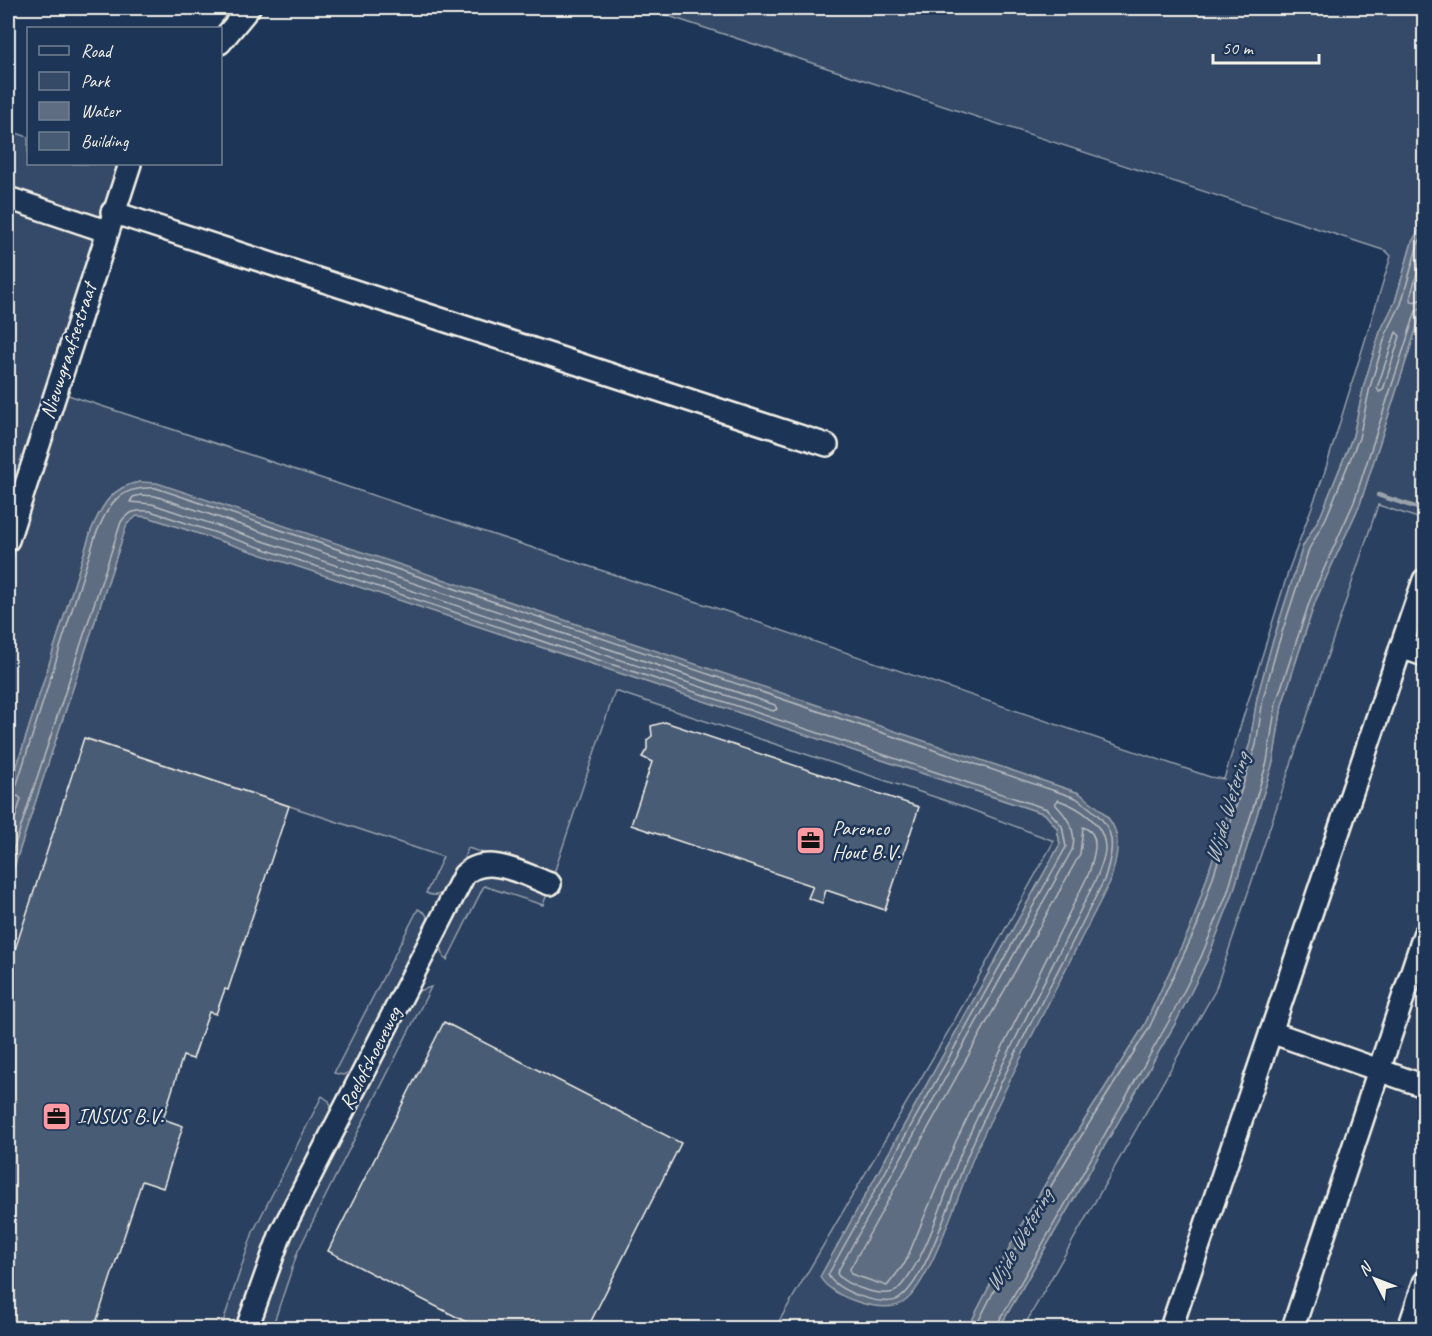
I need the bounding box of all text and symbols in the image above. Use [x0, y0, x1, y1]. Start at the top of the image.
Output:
legend [27, 27, 222, 165]
scale bar [1213, 27, 1320, 65]
text: 50 m [1222, 37, 1255, 59]
text: Road [81, 40, 114, 62]
text: Park [81, 70, 111, 92]
text: Water [81, 100, 122, 122]
text: Building [81, 130, 130, 152]
street label: Nieuwgraafsestraat [34, 277, 103, 422]
water label: Wijde Wetering [1198, 747, 1257, 867]
place label: Parenco Hout B.V. [832, 815, 901, 865]
office icon: Parenco Hout B.V. [795, 824, 827, 856]
street label: Roelofshoeveweg [333, 1001, 408, 1114]
office icon: INSUS B.V. [40, 1100, 72, 1132]
place label: INSUS B.V. [77, 1103, 164, 1129]
water label: Wijde Wetering [978, 1182, 1061, 1297]
north arrow [1345, 1249, 1405, 1309]
text: N [1354, 1257, 1377, 1280]

